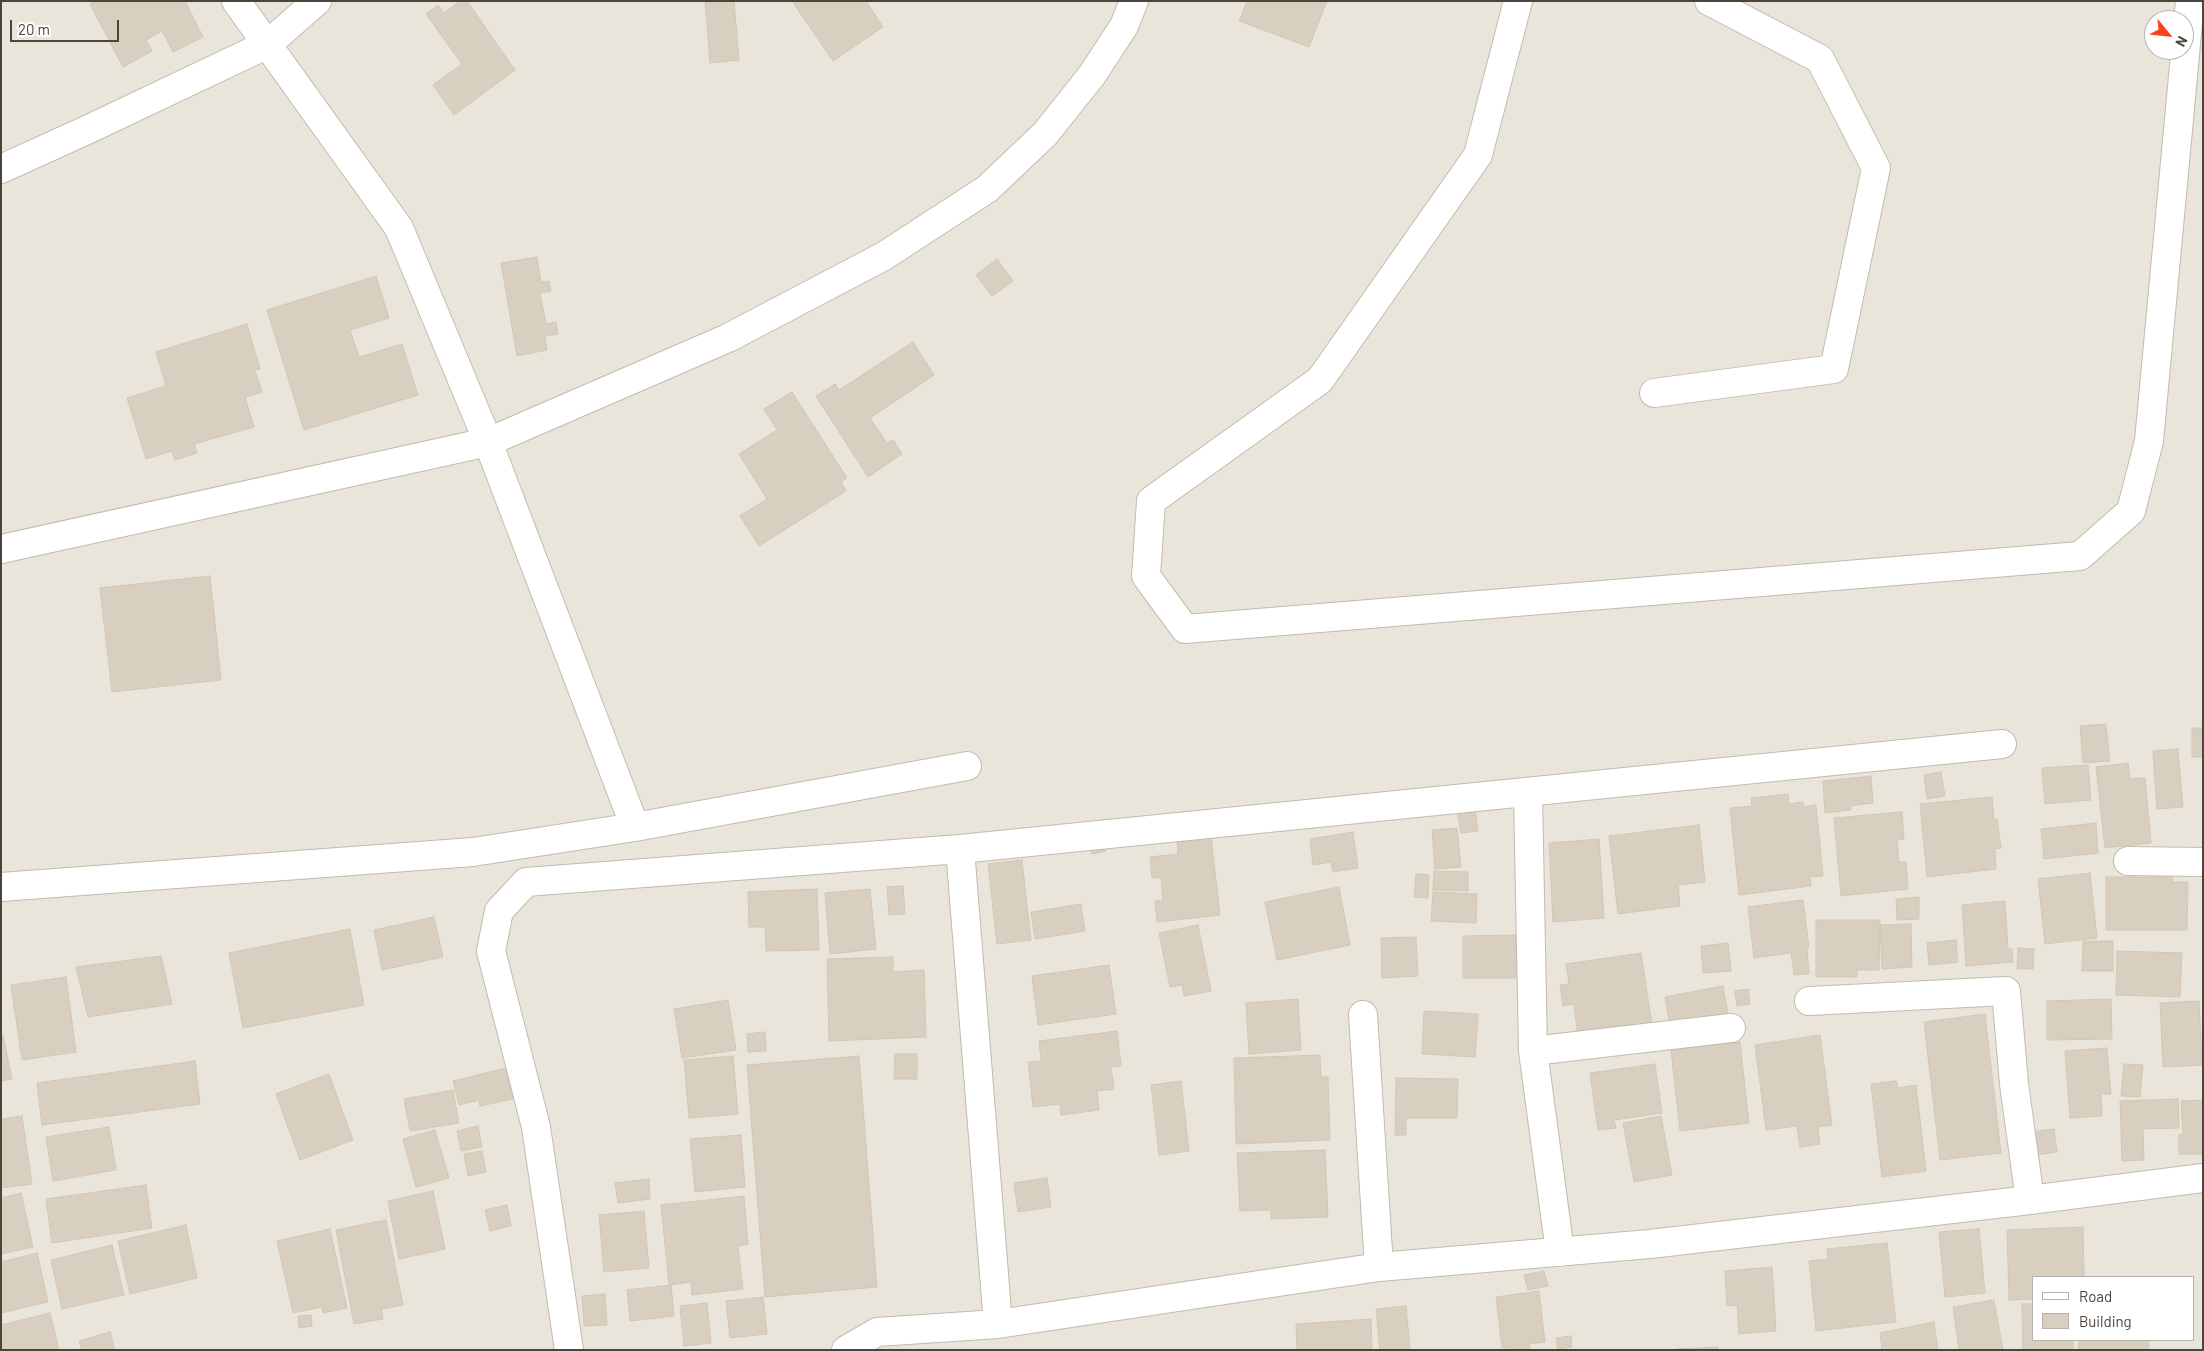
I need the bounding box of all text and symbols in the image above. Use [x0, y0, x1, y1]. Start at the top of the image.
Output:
scale bar [12, 10, 121, 42]
north arrow [2144, 10, 2194, 60]
text: 20 m [18, 20, 50, 38]
text: N [2172, 34, 2191, 50]
legend [2032, 1276, 2194, 1341]
text: Road [2079, 1287, 2112, 1305]
text: Building [2079, 1312, 2132, 1330]

